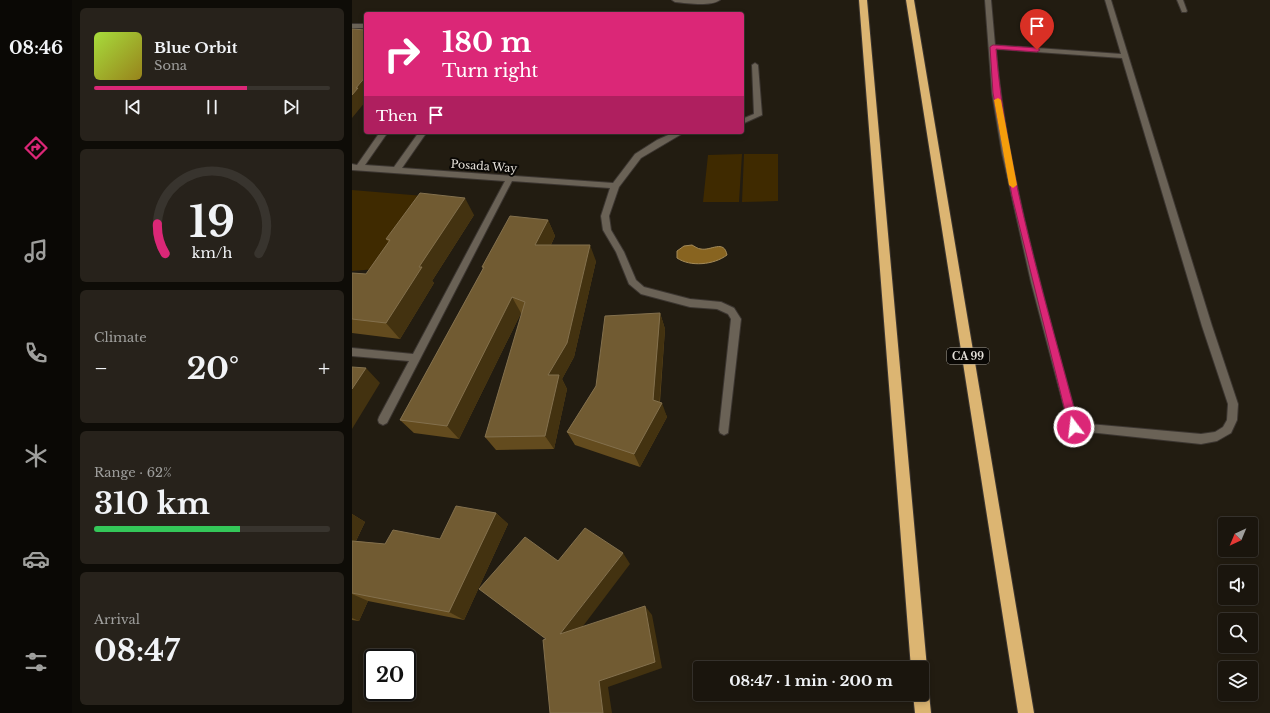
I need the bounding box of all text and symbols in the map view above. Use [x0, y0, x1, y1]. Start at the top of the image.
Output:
pin [1020, 9, 1054, 50]
icon: arrive [1026, 15, 1048, 37]
text: 180 m [442, 25, 532, 60]
icon: right [376, 28, 428, 80]
text: 08:46 [9, 37, 63, 59]
text: Blue Orbit [154, 38, 237, 57]
text: Sona [154, 57, 187, 74]
text: Turn right [442, 60, 538, 82]
icon: previous [122, 96, 144, 118]
icon: pause [201, 96, 223, 118]
icon: next [280, 96, 302, 118]
icon: arrive [425, 104, 447, 126]
text: Then [376, 106, 417, 125]
icon: directions [22, 134, 50, 162]
street label: Posada Way [450, 157, 518, 175]
text: 19 [189, 196, 235, 247]
icon: music [22, 237, 50, 265]
text: km/h [192, 243, 232, 261]
text: Climate [94, 329, 147, 346]
icon: phone [22, 339, 50, 367]
road number: CA 99 [947, 348, 989, 364]
text: 20° [187, 350, 239, 387]
text: − [94, 355, 108, 382]
text: + [318, 355, 330, 382]
position arrow [1053, 406, 1095, 448]
icon: climate [22, 442, 50, 470]
text: Range · 62% [94, 464, 172, 481]
text: 310 km [94, 485, 210, 522]
north arrow [1218, 517, 1258, 557]
map controls [1218, 517, 1258, 701]
icon: car [22, 545, 50, 573]
button: sound [1218, 565, 1258, 605]
text: Arrival [94, 611, 140, 628]
button: search [1218, 613, 1258, 653]
text: 08:47 [94, 632, 180, 669]
icon: filters [22, 648, 50, 676]
speed limit sign: 20 [364, 649, 416, 701]
button: layers [1218, 661, 1258, 701]
text: 08:47 · 1 min · 200 m [729, 671, 893, 690]

